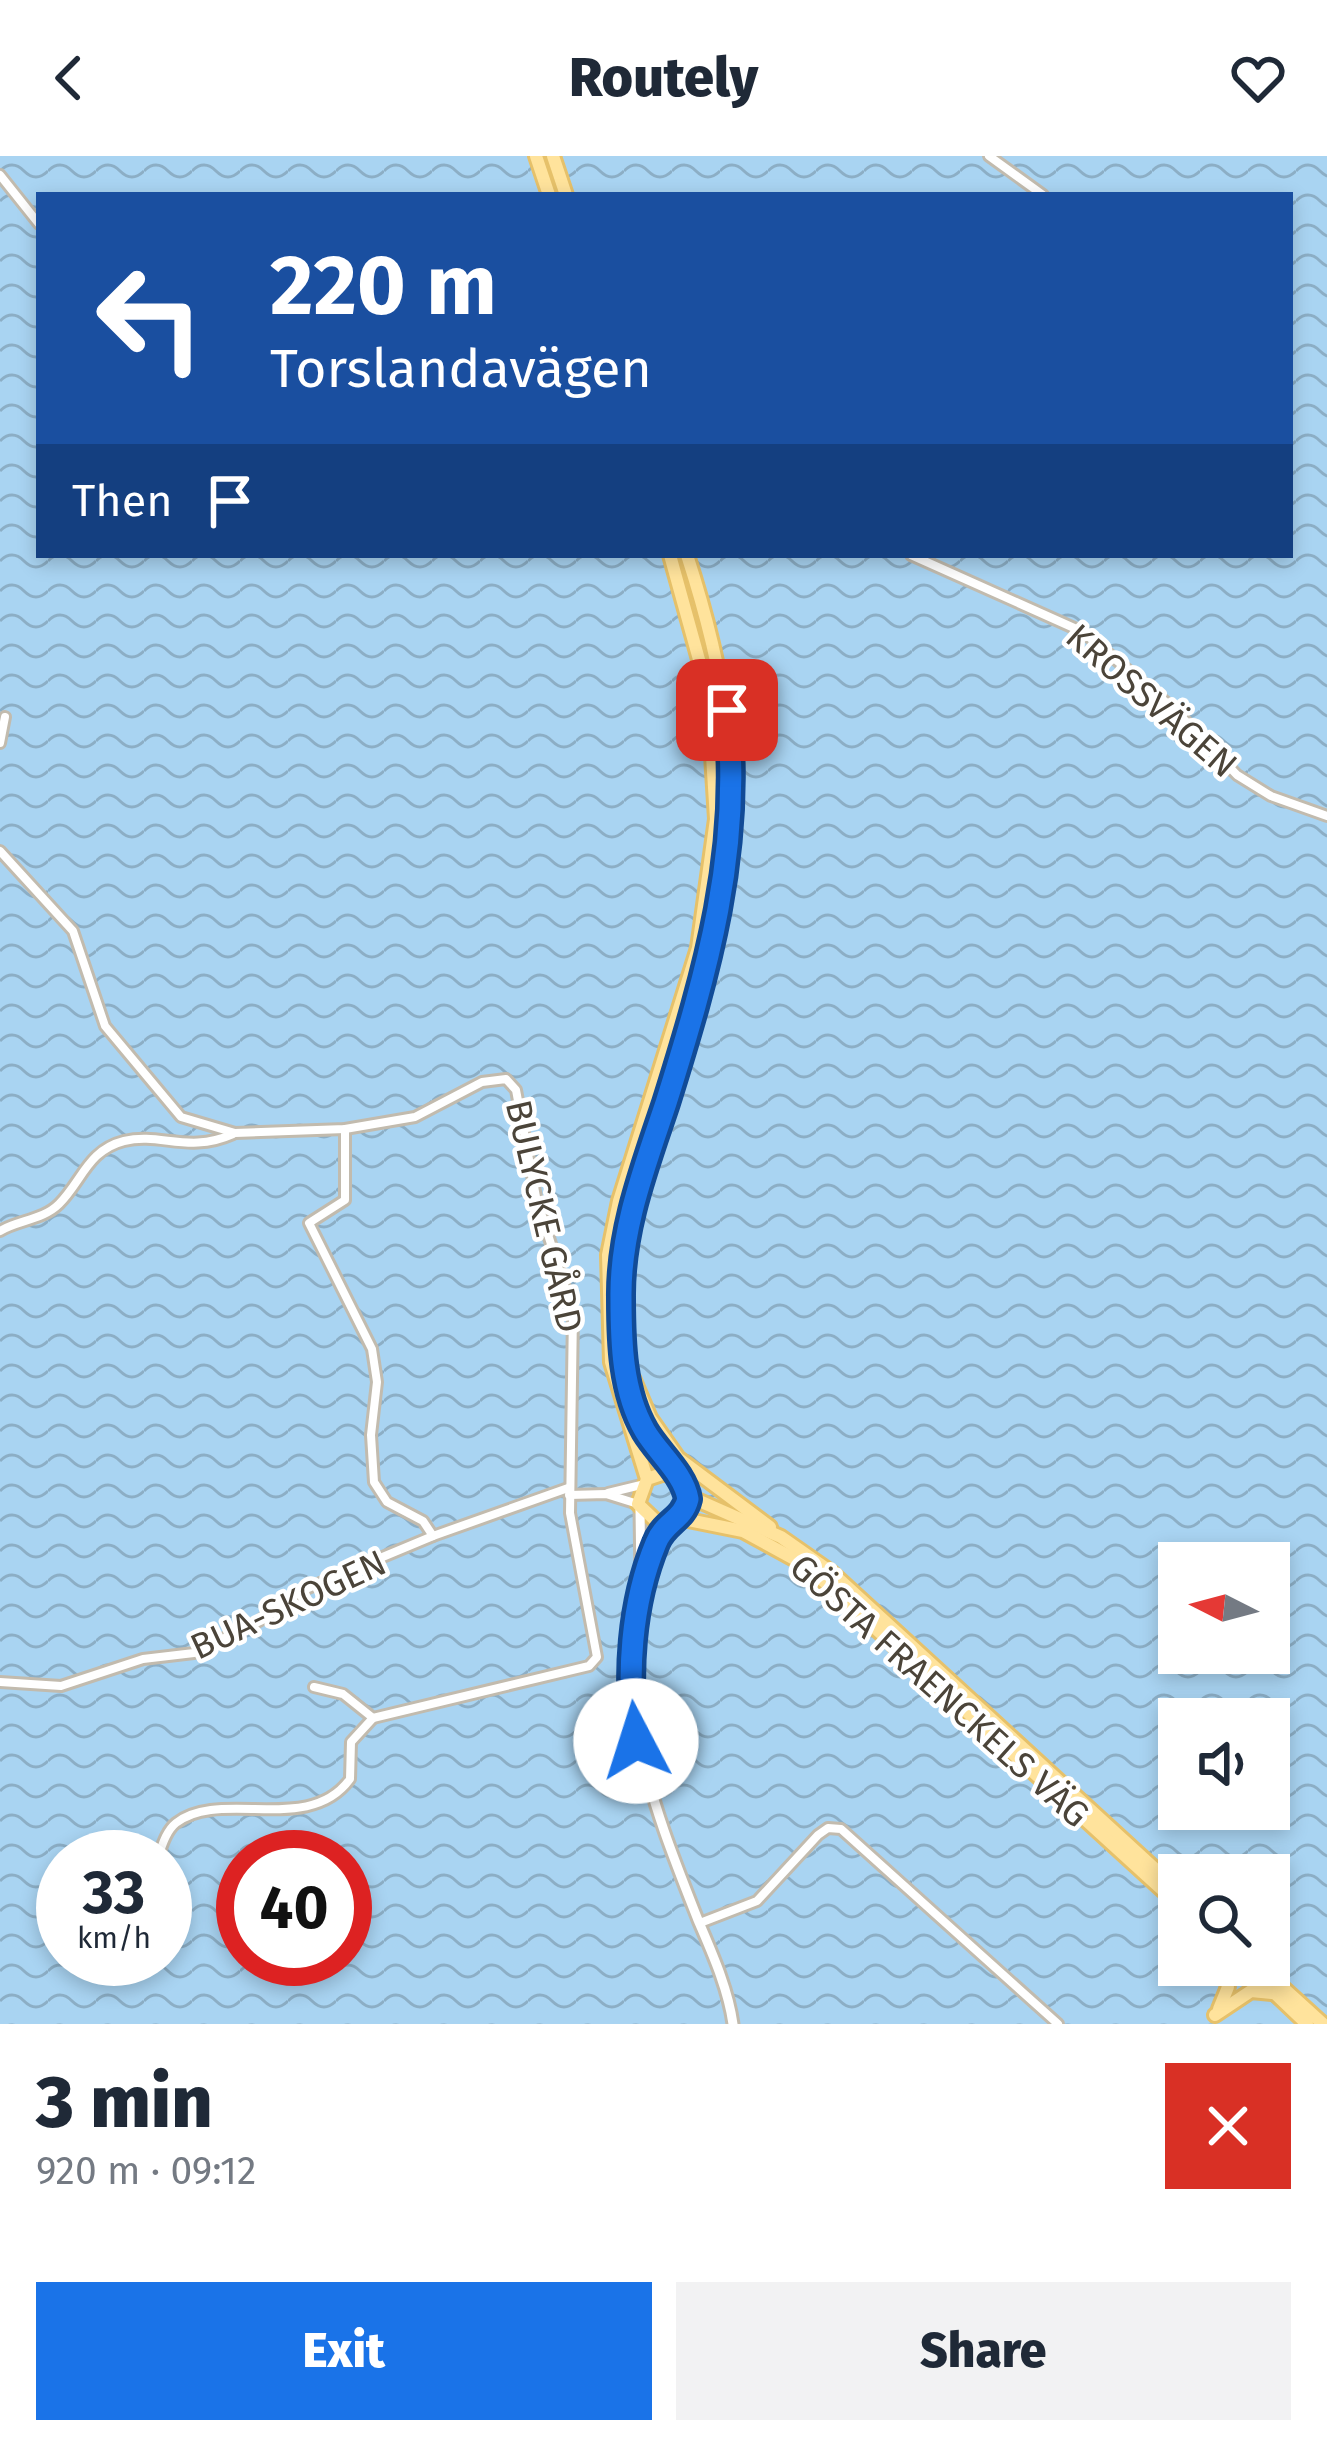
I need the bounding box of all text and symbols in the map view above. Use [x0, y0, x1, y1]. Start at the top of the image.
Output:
icon: back [36, 45, 102, 111]
icon: heart [1225, 45, 1291, 111]
text: Routely [569, 46, 758, 110]
text: 220 m [270, 235, 497, 336]
icon: left [72, 240, 228, 396]
text: Torslandavägen [270, 337, 652, 401]
icon: arrive [197, 468, 263, 534]
text: Then [72, 474, 173, 528]
street label: KROSSVÄGEN [1057, 615, 1246, 787]
pin [676, 659, 778, 761]
icon: arrive [694, 677, 760, 743]
street label: BULYCKE GÅRD [496, 1095, 594, 1337]
street label: BUA-SKOGEN [184, 1540, 393, 1669]
north arrow [1158, 1542, 1290, 1674]
map controls [1158, 1542, 1290, 1986]
street label: GÖSTA FRAENCKELS VÄG [781, 1545, 1098, 1837]
position arrow [573, 1678, 699, 1804]
button: sound [1158, 1698, 1290, 1830]
speed limit sign: 40 [216, 1830, 372, 1986]
button: search [1158, 1854, 1290, 1986]
text: 33 [83, 1857, 145, 1929]
text: km/h [77, 1920, 151, 1956]
text: 3 min [36, 2060, 213, 2146]
button: close [1165, 2063, 1291, 2189]
text: 920 m · 09:12 [36, 2148, 256, 2194]
button: Exit [36, 2282, 652, 2420]
button: Share [676, 2282, 1291, 2420]

